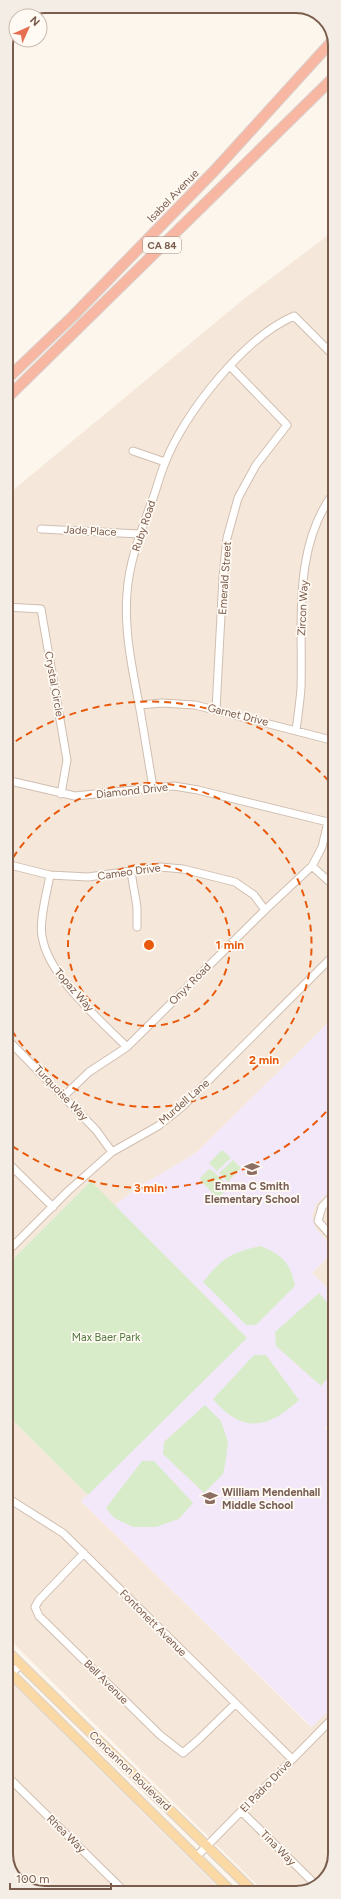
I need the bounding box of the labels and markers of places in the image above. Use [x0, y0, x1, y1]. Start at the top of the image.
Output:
centre of rings [142, 938, 156, 952]
school or university icon: Emma C Smith Elementary School [243, 1160, 261, 1178]
place label: Emma C Smith Elementary School [205, 1180, 300, 1206]
place label: William Mendenhall Middle School [222, 1486, 321, 1512]
school or university icon: William Mendenhall Middle School [201, 1489, 219, 1507]

